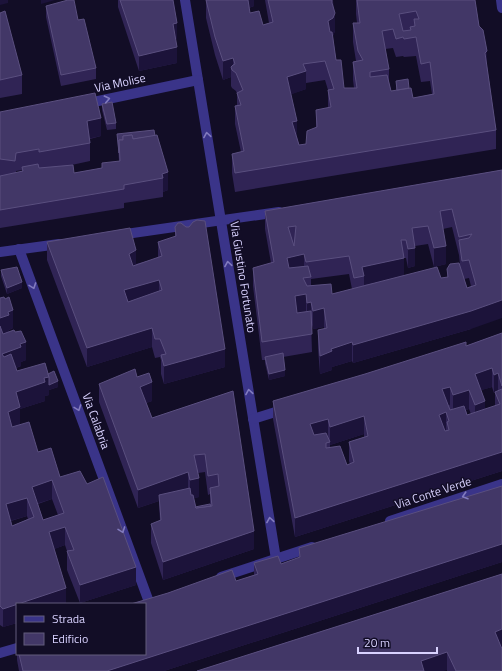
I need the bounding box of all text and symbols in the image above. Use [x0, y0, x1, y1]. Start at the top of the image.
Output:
street label: Via Molise [93, 68, 147, 97]
one-way arrow [104, 95, 110, 104]
one-way arrow [203, 132, 211, 138]
street label: Via Giustino Fortunato [225, 220, 262, 334]
one-way arrow [224, 260, 232, 267]
one-way arrow [28, 282, 36, 289]
one-way arrow [245, 389, 254, 395]
street label: Via Calabria [78, 390, 115, 452]
one-way arrow [73, 404, 81, 411]
street label: Via Conte Verde [392, 471, 474, 514]
one-way arrow [462, 491, 469, 500]
one-way arrow [266, 517, 275, 523]
one-way arrow [118, 527, 126, 534]
legend [16, 603, 146, 655]
text: Strada [52, 609, 85, 628]
text: Edificio [52, 629, 88, 648]
scale bar [358, 629, 437, 655]
text: 20 m [364, 633, 390, 652]

